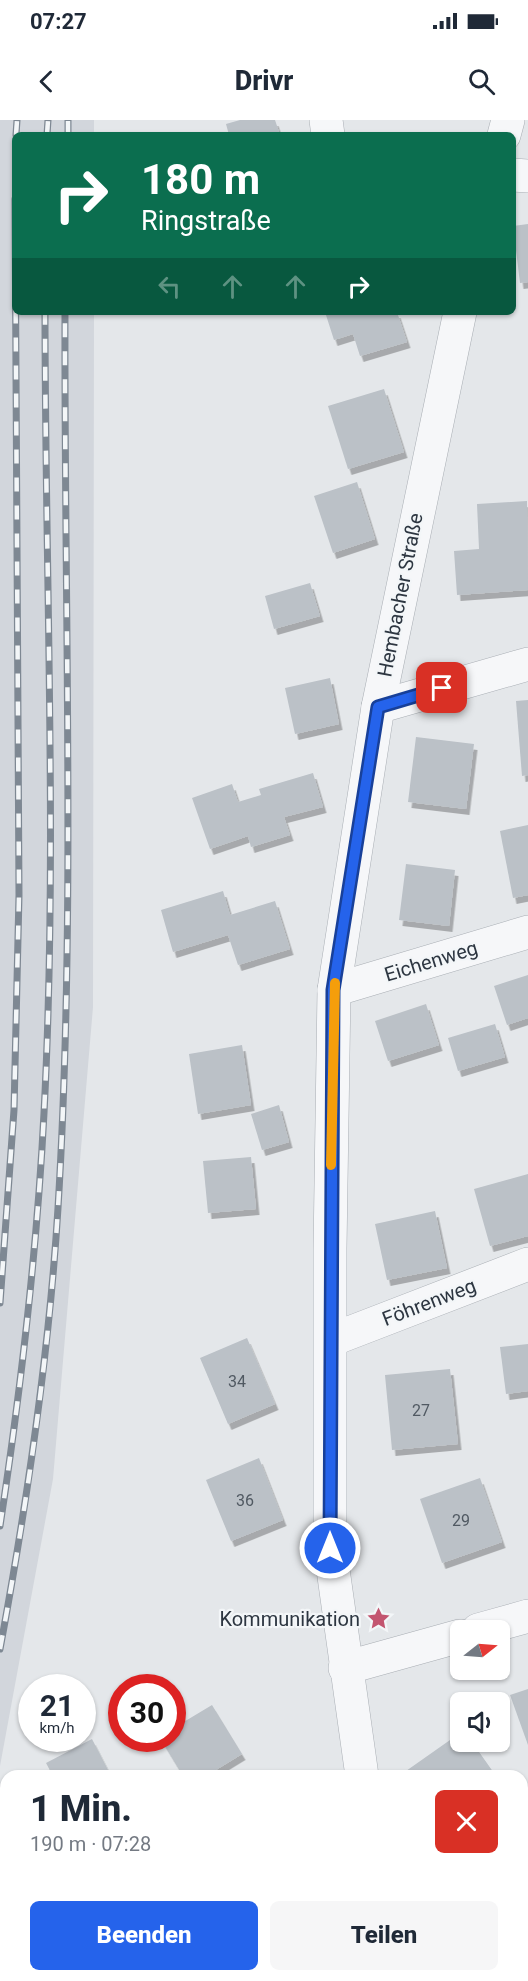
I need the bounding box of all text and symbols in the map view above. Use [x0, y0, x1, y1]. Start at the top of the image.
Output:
text: 07:27 [30, 9, 87, 34]
icon: back [30, 65, 63, 98]
text: Drivr [235, 65, 293, 97]
icon: search [465, 65, 498, 98]
text: 180 m [141, 155, 260, 204]
icon: right [42, 156, 120, 234]
text: Ringstraße [141, 205, 271, 237]
icon: left [153, 270, 186, 303]
icon: ahead [216, 270, 249, 303]
icon: ahead [279, 270, 312, 303]
icon: right [342, 270, 375, 303]
street label: Hembacher Straße [372, 511, 428, 679]
pin [416, 662, 467, 713]
icon: arrive [425, 671, 458, 704]
street label: Eichenweg [381, 935, 481, 987]
street label: Föhrenweg [379, 1273, 479, 1331]
house number: 34 [228, 1372, 246, 1391]
house number: 27 [412, 1401, 430, 1420]
house number: 36 [236, 1491, 254, 1510]
house number: 29 [452, 1511, 470, 1530]
position arrow [298, 1516, 362, 1580]
place icon: Kommunikation [365, 1606, 391, 1632]
place label: Kommunikation [219, 1607, 360, 1631]
north arrow [450, 1620, 510, 1680]
map controls [450, 1620, 510, 1752]
speed limit sign: 30 [108, 1674, 186, 1752]
text: 21 [40, 1688, 74, 1723]
button: sound [450, 1692, 510, 1752]
text: km/h [39, 1719, 75, 1737]
text: 1 Min. [30, 1788, 132, 1830]
button: close [435, 1790, 498, 1853]
text: 190 m · 07:28 [30, 1832, 151, 1856]
button: Beenden [30, 1901, 258, 1970]
button: Teilen [270, 1901, 498, 1970]

